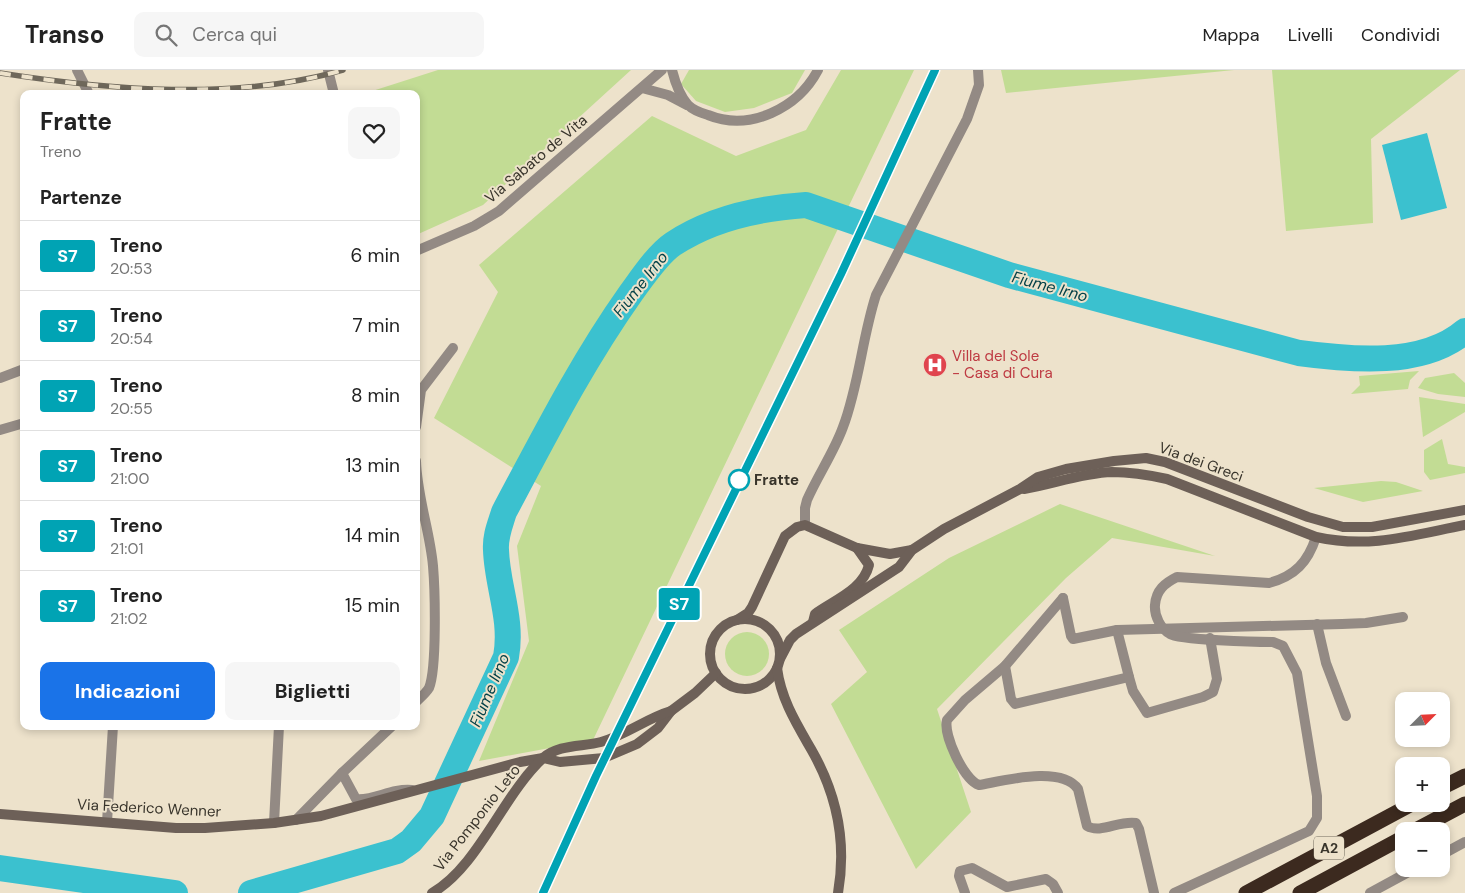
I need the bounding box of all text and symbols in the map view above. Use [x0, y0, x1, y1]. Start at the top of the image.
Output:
search box [134, 12, 484, 57]
text: Transo [25, 19, 104, 50]
icon: search [152, 21, 180, 49]
text: Cerca qui [192, 22, 277, 47]
text: Mappa [1202, 23, 1260, 47]
text: Livelli [1288, 23, 1333, 47]
text: Condividi [1361, 23, 1440, 47]
text: Fratte [40, 106, 112, 137]
button: heart [348, 107, 400, 159]
street label: Via Sabato de Vita [480, 110, 592, 208]
text: Treno [40, 141, 81, 162]
text: Partenze [40, 185, 122, 210]
text: Treno [110, 233, 163, 258]
text: 6 min [351, 243, 400, 268]
text: S7 [57, 244, 78, 268]
water label: Fiume Irno [608, 247, 673, 321]
text: 20:53 [110, 258, 152, 279]
water label: Fiume Irno [1010, 266, 1090, 307]
text: Treno [110, 303, 163, 328]
text: 7 min [352, 313, 400, 338]
text: S7 [57, 314, 78, 338]
text: 20:54 [110, 328, 153, 349]
place label: Villa del Sole - Casa di Cura [952, 346, 1053, 383]
hospital icon: Villa del Sole - Casa di Cura [922, 352, 948, 378]
text: Treno [110, 373, 163, 398]
text: 8 min [351, 383, 400, 408]
text: S7 [57, 384, 78, 408]
text: 20:55 [110, 398, 153, 419]
street label: Via dei Greci [1156, 437, 1246, 487]
text: Treno [110, 443, 163, 468]
text: 13 min [345, 453, 400, 478]
text: S7 [57, 454, 78, 478]
text: 21:00 [110, 468, 149, 489]
marker: Fratte [728, 469, 750, 491]
place label: Fratte [754, 470, 799, 490]
text: Treno [110, 513, 163, 538]
text: 14 min [345, 523, 400, 548]
text: S7 [57, 524, 78, 548]
text: 21:01 [110, 538, 143, 559]
text: Treno [110, 583, 163, 608]
line badge: S7 [656, 588, 702, 620]
text: S7 [669, 592, 689, 616]
text: 15 min [345, 593, 400, 618]
text: S7 [57, 594, 78, 618]
text: 21:02 [110, 608, 147, 629]
water label: Fiume Irno [465, 650, 514, 730]
button: Indicazioni [40, 662, 215, 720]
button: Biglietti [225, 662, 400, 720]
north arrow [1395, 692, 1450, 748]
map controls [1395, 692, 1450, 877]
button: + [1395, 757, 1450, 812]
street label: Via Pomponio Leto [429, 761, 525, 875]
street label: Via Federico Wenner [77, 794, 222, 822]
button: − [1395, 822, 1450, 877]
road number: A2 [1314, 836, 1344, 860]

